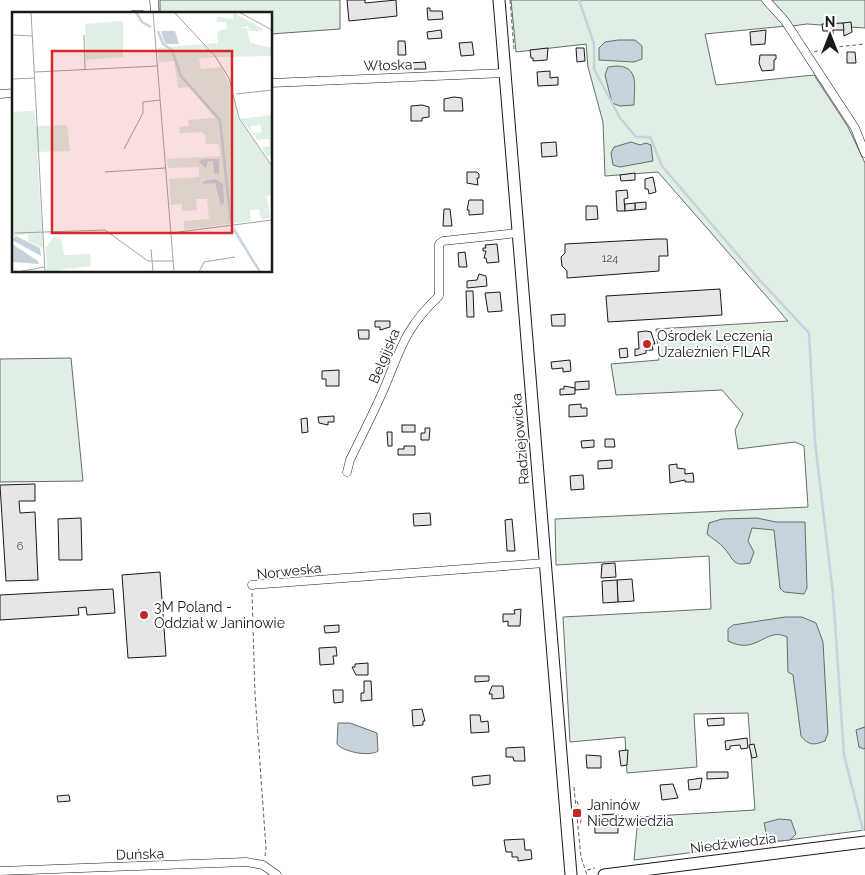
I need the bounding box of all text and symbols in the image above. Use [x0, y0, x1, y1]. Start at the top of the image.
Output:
north arrow [805, 10, 855, 60]
inset map [12, 12, 272, 272]
text: N [825, 14, 835, 30]
street label: Włoska [363, 56, 413, 74]
house number: 124 [602, 252, 618, 265]
street label: Belgijska [365, 326, 403, 386]
place label: Ośrodek Leczenia Uzależnień FILAR [657, 328, 773, 360]
marker: Ośrodek Leczenia Uzależnień FILAR [641, 338, 653, 350]
street label: Radziejowicka [508, 393, 532, 485]
house number: 6 [17, 540, 24, 553]
street label: Norweska [256, 560, 322, 582]
place label: 3M Poland - Oddział w Janinowie [154, 599, 285, 631]
marker: 3M Poland - Oddział w Janinowie [138, 609, 150, 621]
place label: Janinów Niedźwiedzia [587, 797, 674, 829]
marker: Janinów Niedźwiedzia [571, 807, 583, 819]
street label: Niedźwiedzia [689, 830, 777, 856]
street label: Duńska [116, 845, 164, 863]

